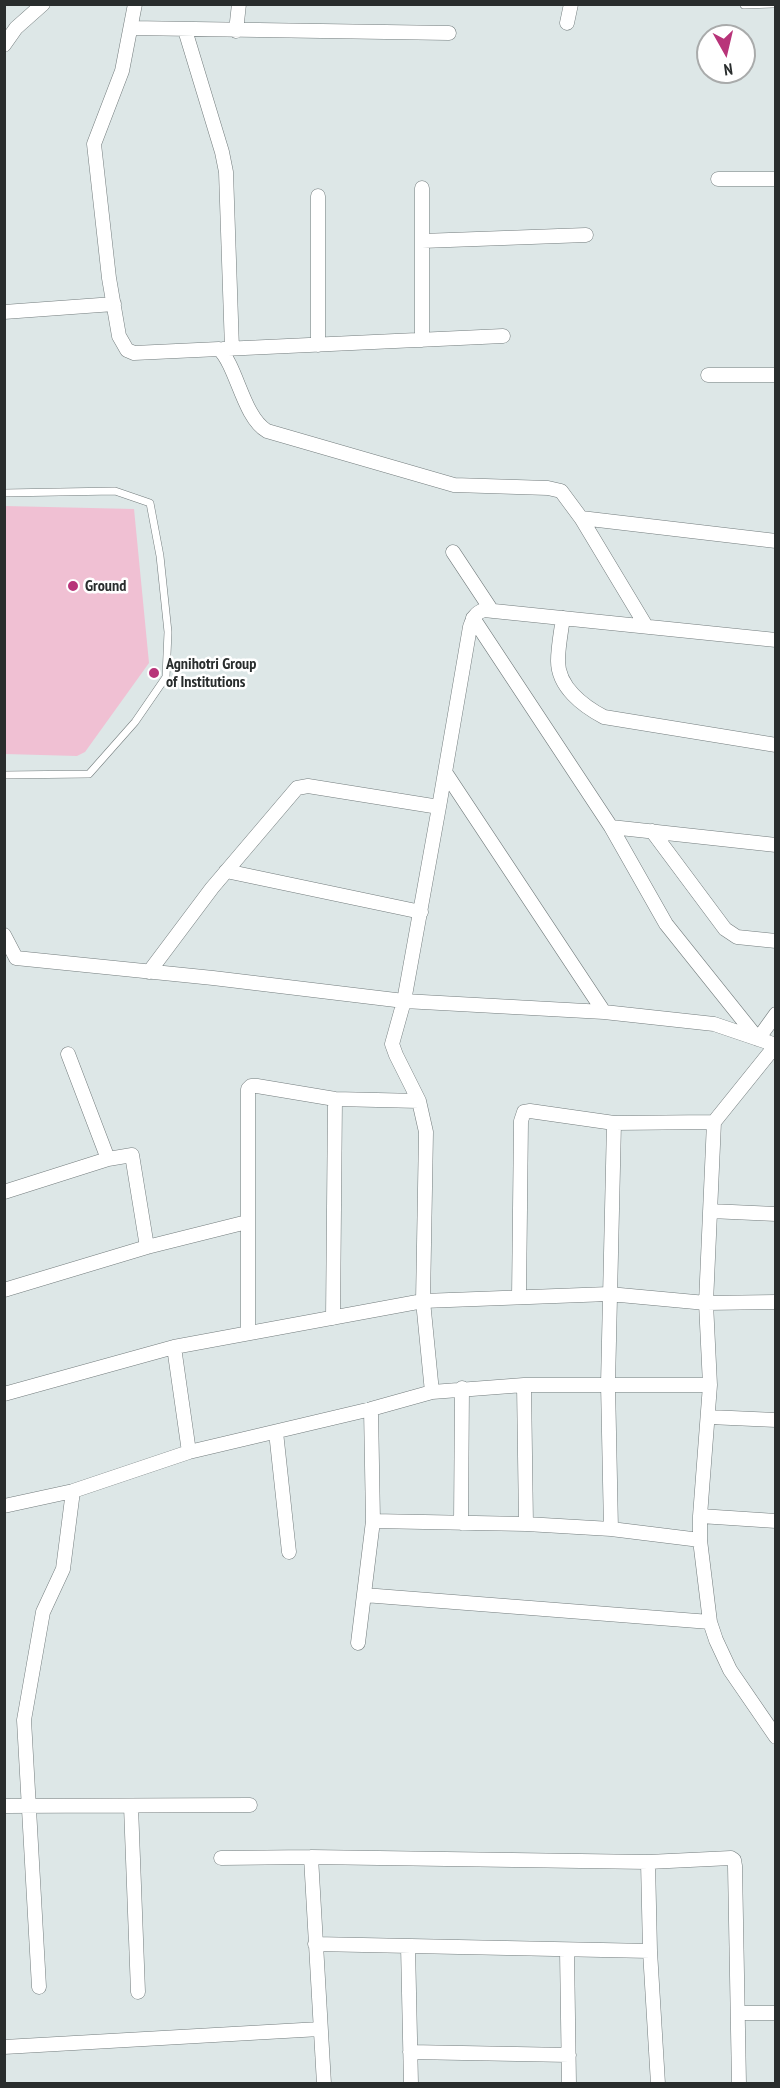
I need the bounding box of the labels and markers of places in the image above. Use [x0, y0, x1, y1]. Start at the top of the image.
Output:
place label: Ground [85, 576, 126, 596]
marker: Ground [66, 579, 80, 593]
place label: Agnihotri Group of Institutions [166, 654, 256, 692]
marker: Agnihotri Group of Institutions [147, 666, 161, 680]

